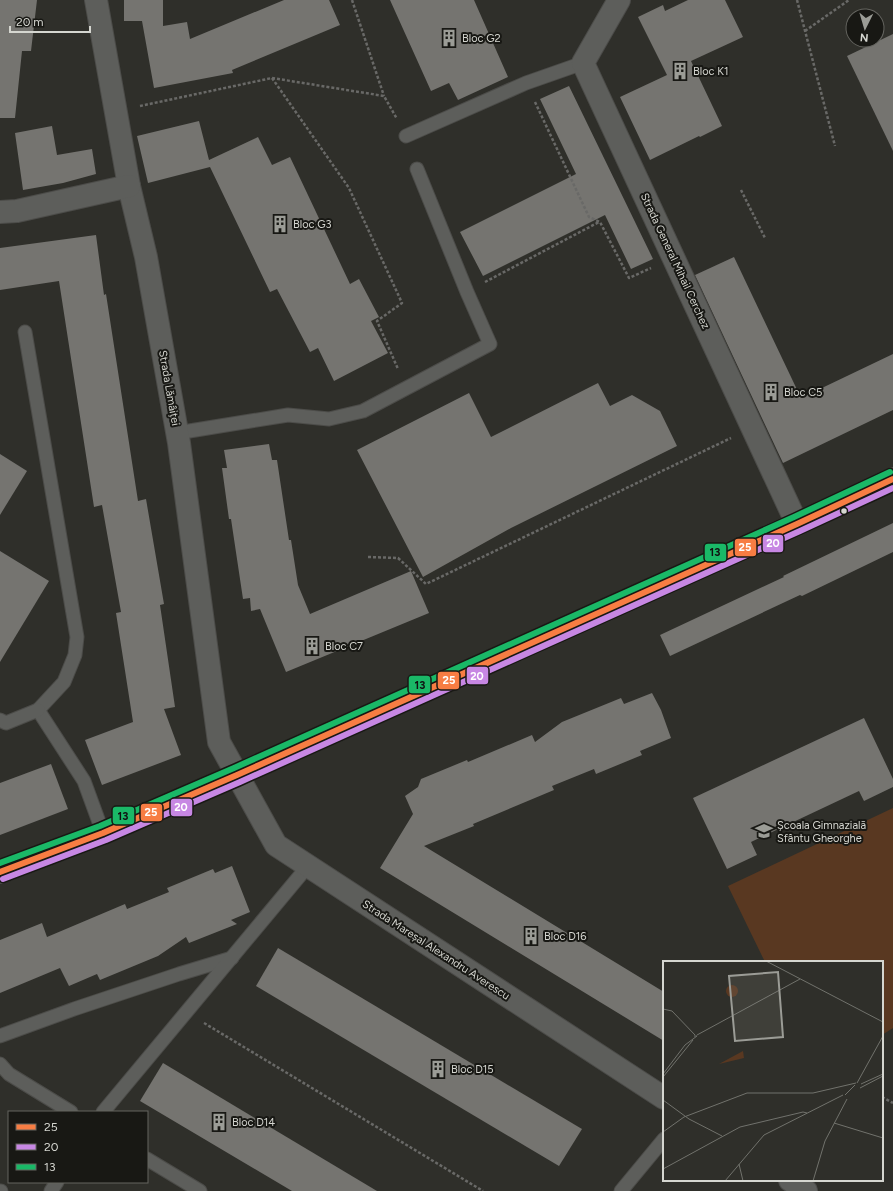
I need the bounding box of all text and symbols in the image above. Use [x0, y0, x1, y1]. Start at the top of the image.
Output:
scale bar [10, 8, 90, 34]
north arrow [845, 8, 885, 48]
text: 20 m [16, 15, 44, 29]
building icon: Bloc G2 [439, 28, 459, 48]
text: N [859, 31, 869, 44]
place label: Bloc G2 [462, 32, 501, 45]
building icon: Bloc K1 [670, 61, 690, 81]
place label: Bloc K1 [693, 65, 728, 78]
street label: Strada General Mihail Cerchez [638, 191, 712, 331]
building icon: Bloc G3 [270, 214, 290, 234]
place label: Bloc G3 [293, 218, 332, 231]
street label: Strada Lămâiței [156, 349, 182, 427]
building icon: Bloc C5 [761, 382, 781, 402]
place label: Bloc C5 [784, 386, 822, 399]
unlabelled marker [839, 506, 849, 516]
line badge: 20 [762, 534, 784, 553]
text: 20 [766, 537, 780, 550]
line badge: 25 [734, 538, 757, 557]
text: 25 [739, 541, 751, 554]
line badge: 13 [704, 543, 727, 562]
text: 13 [710, 546, 720, 559]
building icon: Bloc C7 [302, 636, 322, 656]
place label: Bloc C7 [325, 640, 363, 653]
line badge: 20 [466, 666, 489, 685]
text: 20 [470, 670, 484, 683]
line badge: 25 [437, 671, 460, 690]
text: 25 [443, 674, 455, 687]
line badge: 13 [408, 675, 431, 694]
text: 13 [415, 679, 425, 692]
line badge: 20 [170, 798, 193, 817]
text: 20 [174, 801, 188, 814]
line badge: 25 [140, 803, 163, 822]
line badge: 13 [112, 806, 135, 825]
text: 25 [145, 806, 157, 819]
text: 13 [118, 810, 128, 823]
place label: Școala Gimnazială Sfântu Gheorghe [777, 819, 866, 845]
school or university icon: Școala Gimnazială Sfântu Gheorghe [754, 821, 774, 841]
street label: Strada Mareșal Alexandru Averescu [360, 897, 512, 1003]
building icon: Bloc D16 [521, 926, 541, 946]
place label: Bloc D16 [544, 930, 587, 943]
inset map [663, 961, 883, 1181]
building icon: Bloc D15 [428, 1059, 448, 1079]
place label: Bloc D15 [451, 1063, 494, 1076]
legend [8, 1111, 148, 1183]
building icon: Bloc D14 [209, 1112, 229, 1132]
place label: Bloc D14 [232, 1116, 275, 1129]
text: 25 [44, 1120, 58, 1134]
text: 20 [44, 1140, 59, 1154]
text: 13 [44, 1160, 55, 1174]

